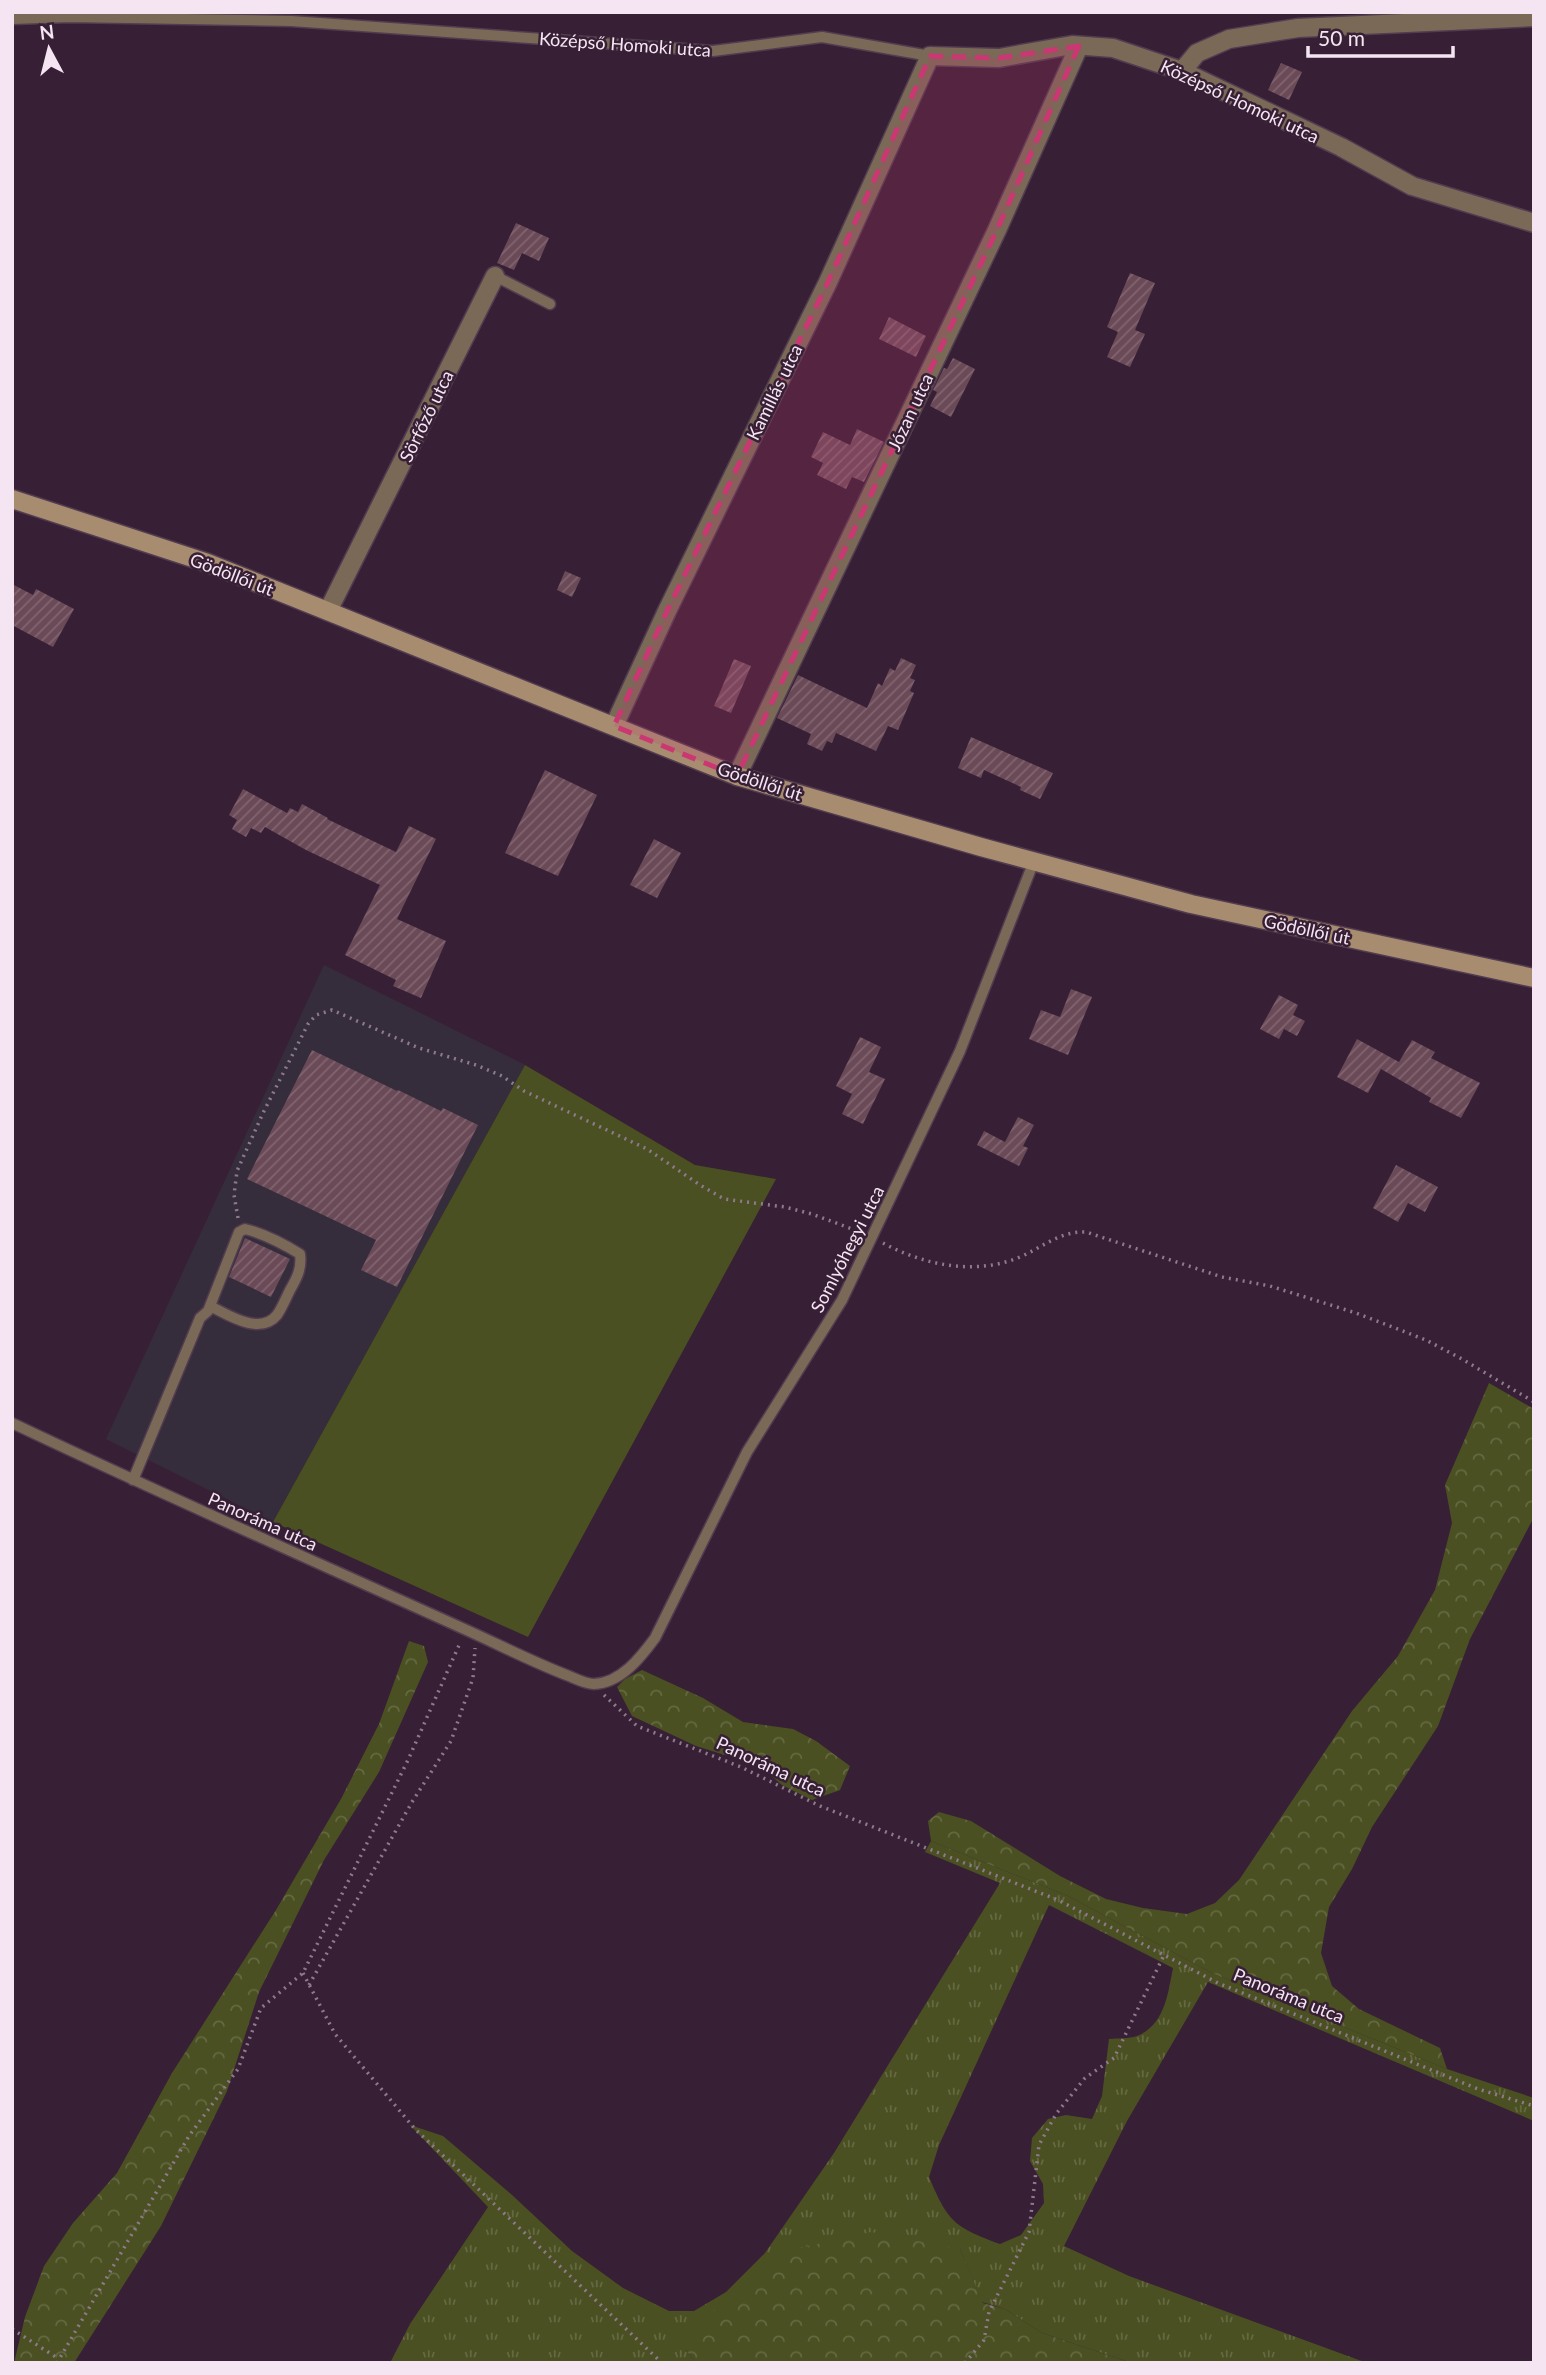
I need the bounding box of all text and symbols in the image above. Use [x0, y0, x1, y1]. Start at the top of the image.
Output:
north arrow [14, 14, 84, 84]
scale bar [1308, 14, 1453, 58]
text: N [38, 19, 56, 44]
text: 50 m [1318, 25, 1365, 50]
street label: Középső Homoki utca [538, 27, 712, 61]
street label: Középső Homoki utca [1157, 55, 1323, 147]
street label: Kamillás utca [741, 341, 807, 443]
street label: Sörfőző utca [394, 367, 458, 465]
street label: Józan utca [882, 370, 938, 454]
street label: Gödöllői út [187, 548, 277, 600]
street label: Gödöllői út [715, 757, 806, 805]
street label: Gödöllői út [1262, 909, 1353, 949]
street label: Somlyóhegyi utca [806, 1182, 888, 1316]
street label: Panoráma utca [205, 1487, 321, 1555]
street label: Panoráma utca [713, 1731, 829, 1801]
street label: Panoráma utca [1230, 1963, 1348, 2027]

